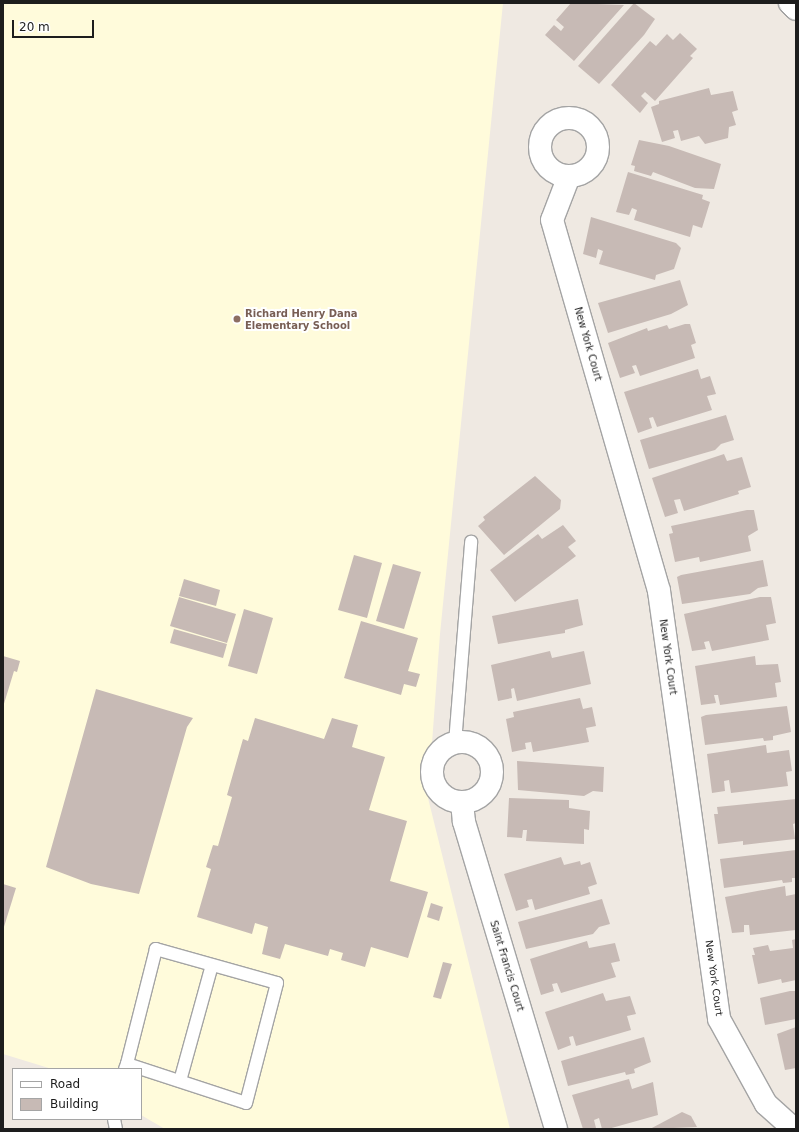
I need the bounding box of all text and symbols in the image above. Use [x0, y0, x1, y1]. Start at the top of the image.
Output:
scale bar [14, 12, 96, 38]
text: 20 m [19, 20, 50, 34]
street label: New York Court [572, 306, 604, 382]
place label: Richard Henry Dana Elementary School [245, 307, 358, 330]
marker: Richard Henry Dana Elementary School [232, 314, 242, 324]
street label: New York Court [657, 618, 679, 696]
street label: Saint Francis Court [487, 919, 527, 1013]
street label: New York Court [703, 939, 725, 1017]
legend [12, 1068, 142, 1120]
text: Road [50, 1077, 80, 1091]
text: Building [50, 1097, 99, 1111]

